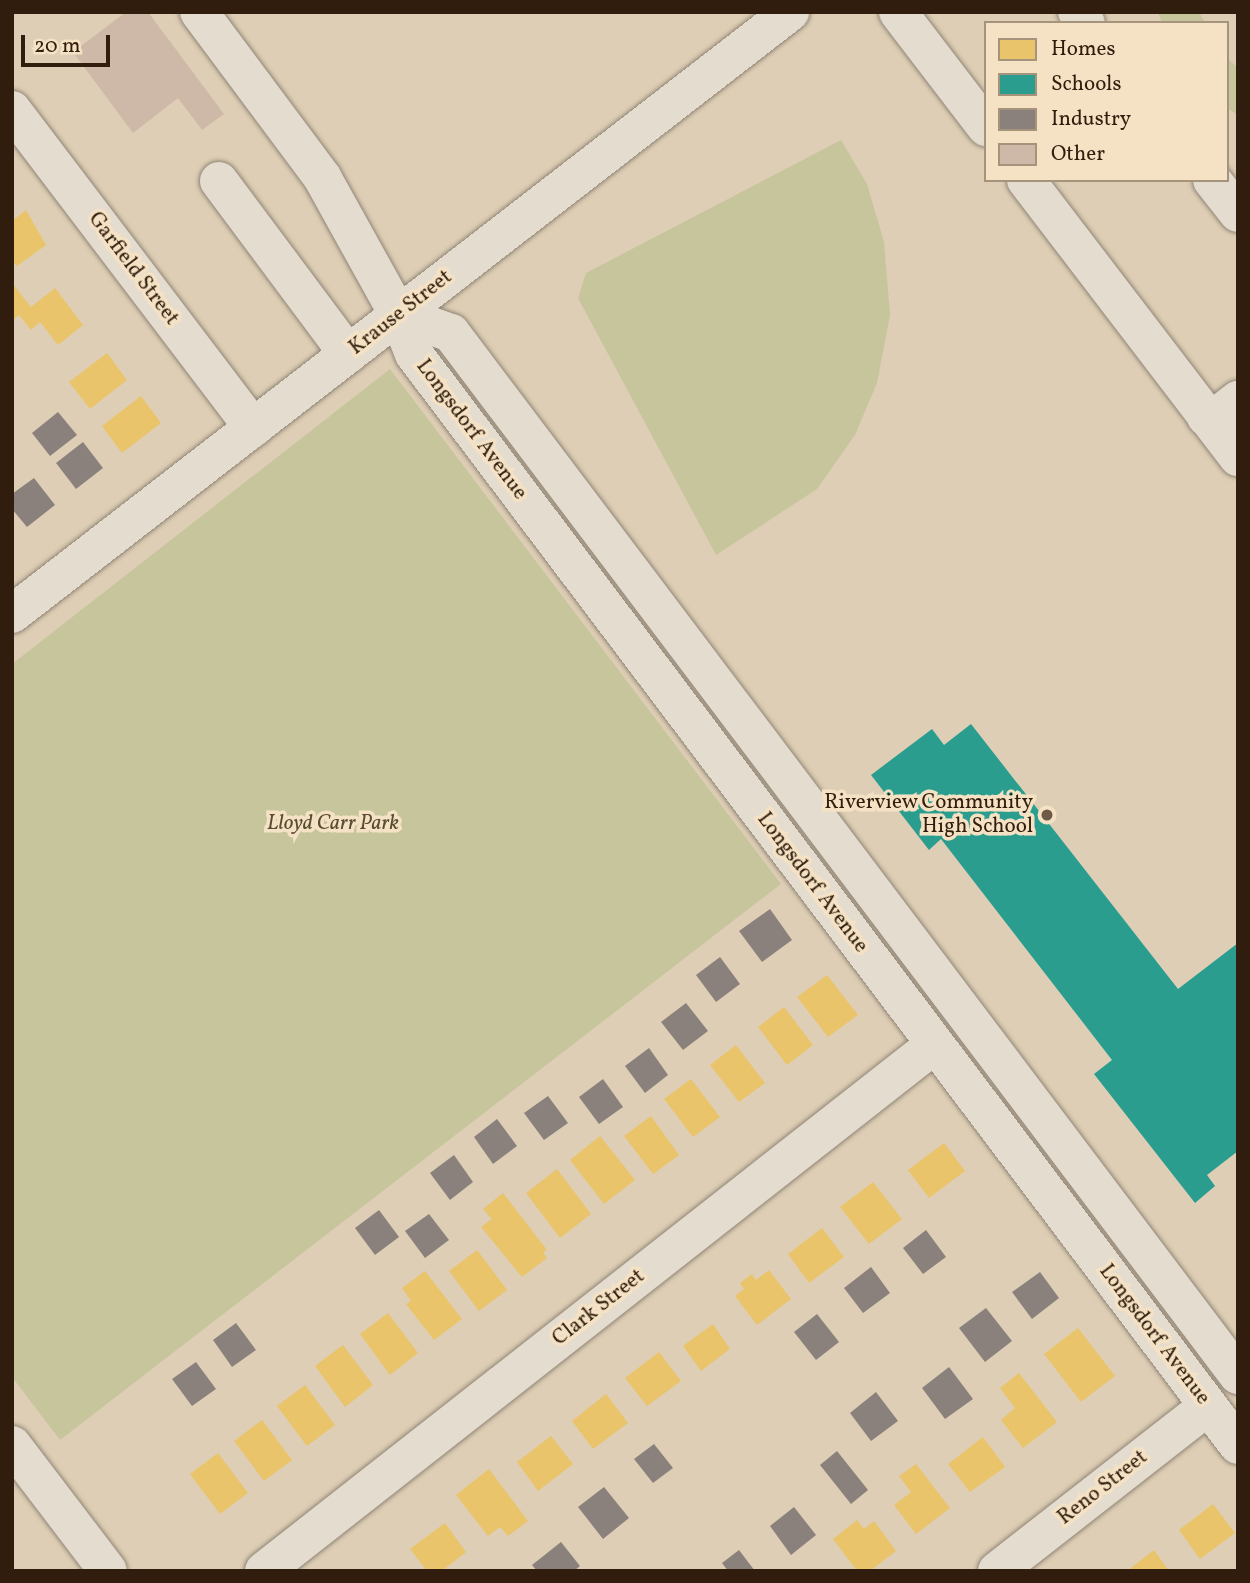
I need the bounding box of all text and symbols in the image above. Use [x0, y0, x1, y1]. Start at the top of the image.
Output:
scale bar [24, 21, 114, 65]
legend [984, 21, 1229, 182]
text: 20 m [34, 32, 80, 61]
text: Homes [1051, 35, 1116, 64]
text: Schools [1051, 70, 1121, 99]
text: Industry [1051, 105, 1131, 134]
text: Other [1051, 140, 1105, 169]
street label: Garfield Street [82, 207, 184, 331]
street label: Krause Street [345, 265, 457, 361]
street label: Longsdorf Avenue [411, 356, 531, 504]
place label: Riverview Community High School [824, 790, 1033, 840]
marker: Riverview Community High School [1039, 807, 1055, 823]
street label: Longsdorf Avenue [752, 809, 872, 957]
park label: Lloyd Carr Park [267, 811, 399, 837]
street label: Longsdorf Avenue [1094, 1261, 1214, 1409]
street label: Clark Street [548, 1264, 650, 1352]
street label: Reno Street [1053, 1445, 1153, 1531]

